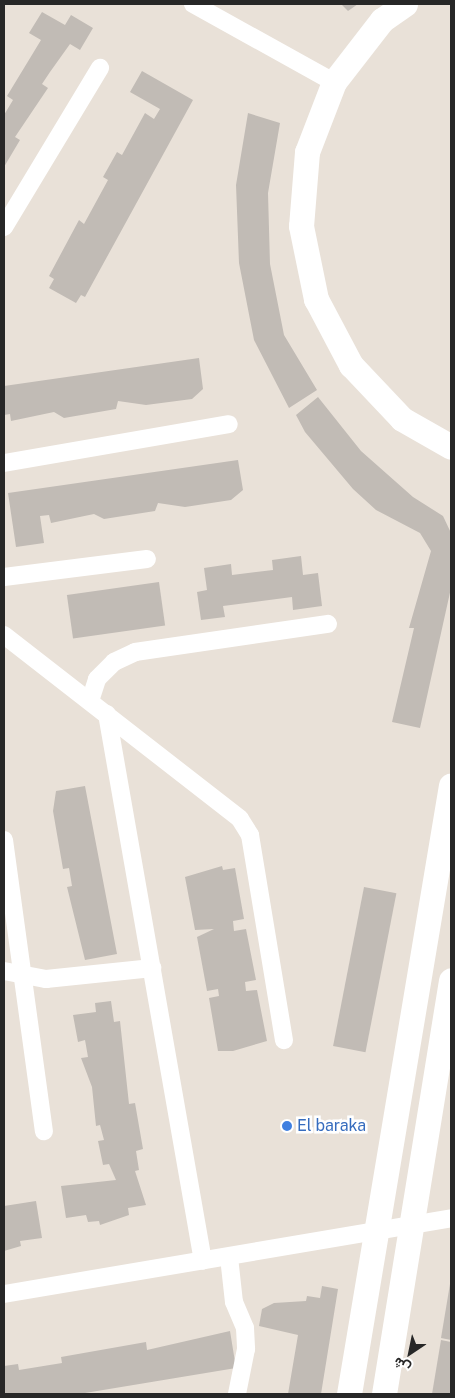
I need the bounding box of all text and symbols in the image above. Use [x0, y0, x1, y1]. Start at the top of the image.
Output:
place label: El baraka [297, 1116, 366, 1136]
marker: El baraka [281, 1120, 293, 1132]
north arrow [385, 1328, 435, 1378]
text: ش [390, 1354, 413, 1377]

